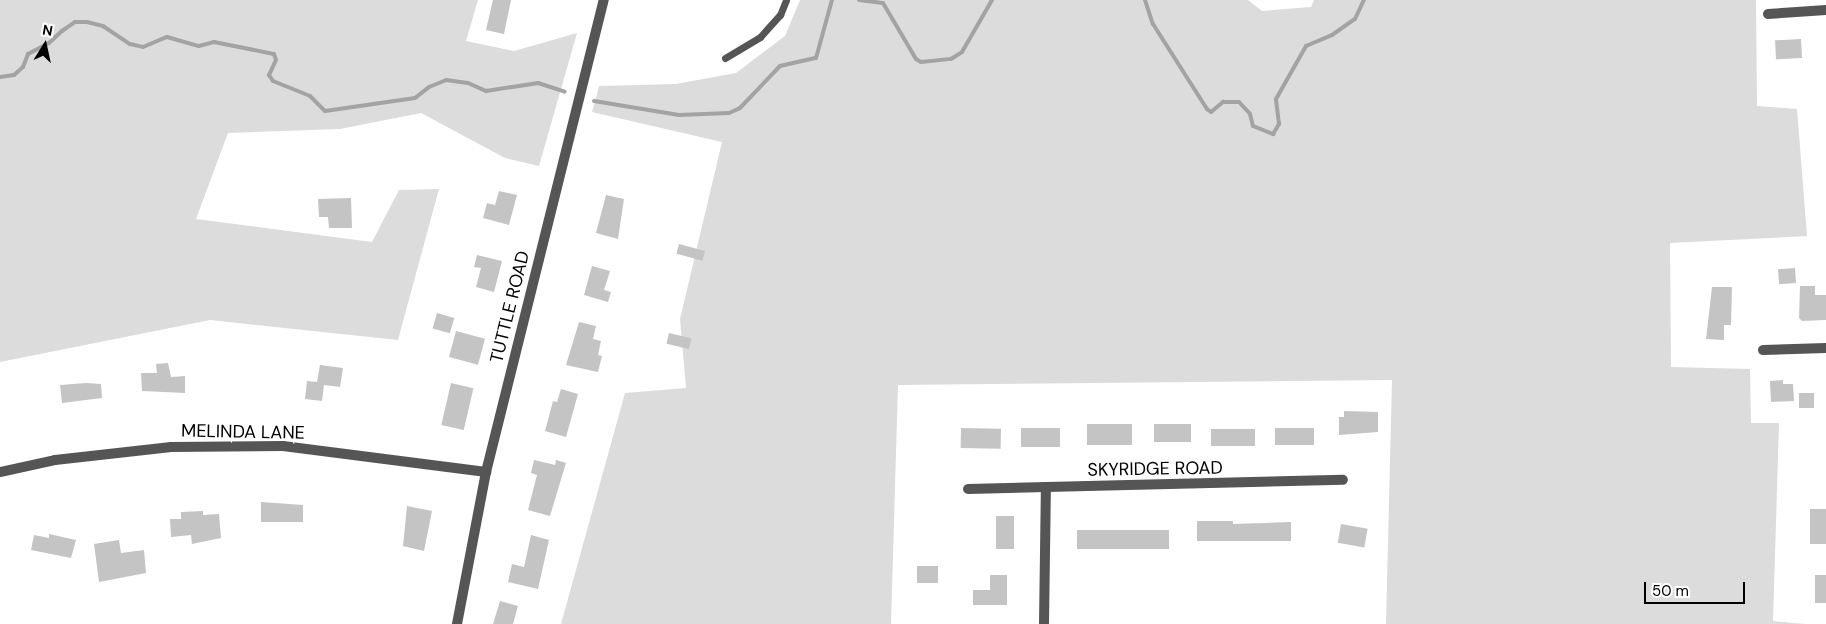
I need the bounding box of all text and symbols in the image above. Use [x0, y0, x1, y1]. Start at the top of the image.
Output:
north arrow [20, 20, 70, 70]
text: N [41, 20, 54, 40]
street label: TUTTLE ROAD [486, 249, 534, 365]
street label: MELINDA LANE [181, 420, 305, 444]
street label: SKYRIDGE ROAD [1087, 457, 1223, 481]
scale bar [1646, 572, 1747, 604]
text: 50 m [1652, 581, 1689, 601]

